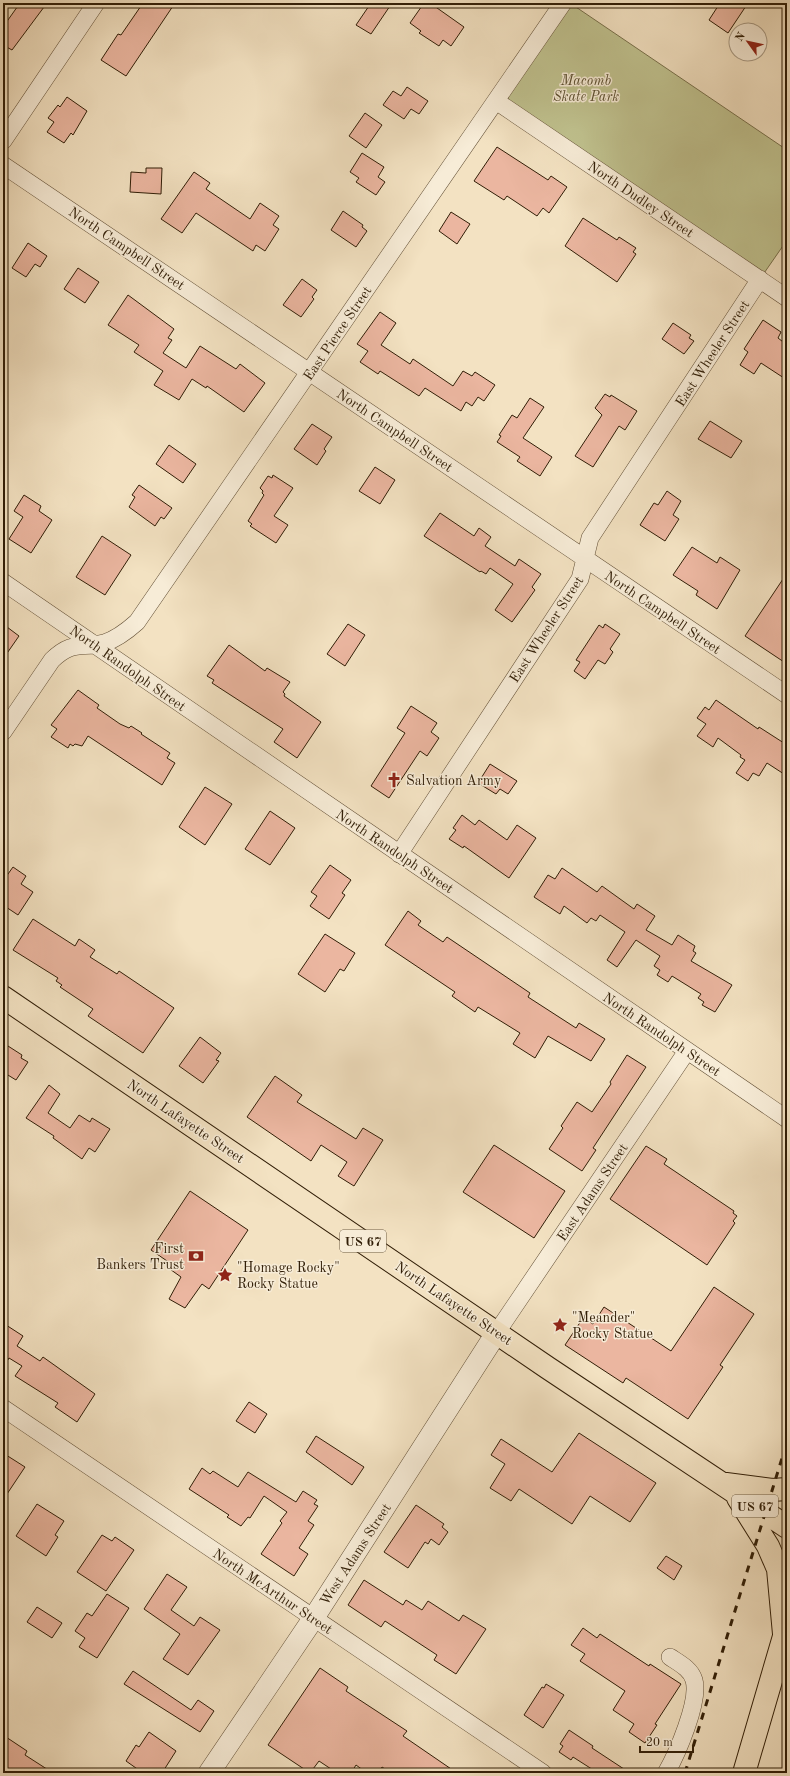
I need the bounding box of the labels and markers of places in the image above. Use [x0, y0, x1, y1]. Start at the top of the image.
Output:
church icon: Salvation Army [385, 771, 403, 789]
place label: Salvation Army [406, 774, 502, 788]
place label: First Bankers Trust [96, 1242, 184, 1272]
bank icon: First Bankers Trust [187, 1247, 205, 1265]
place label: "Homage Rocky" Rocky Statue [237, 1261, 340, 1291]
place icon: "Homage Rocky" Rocky Statue [216, 1266, 234, 1284]
place label: "Meander" Rocky Statue [572, 1311, 653, 1341]
place icon: "Meander" Rocky Statue [551, 1316, 569, 1334]

